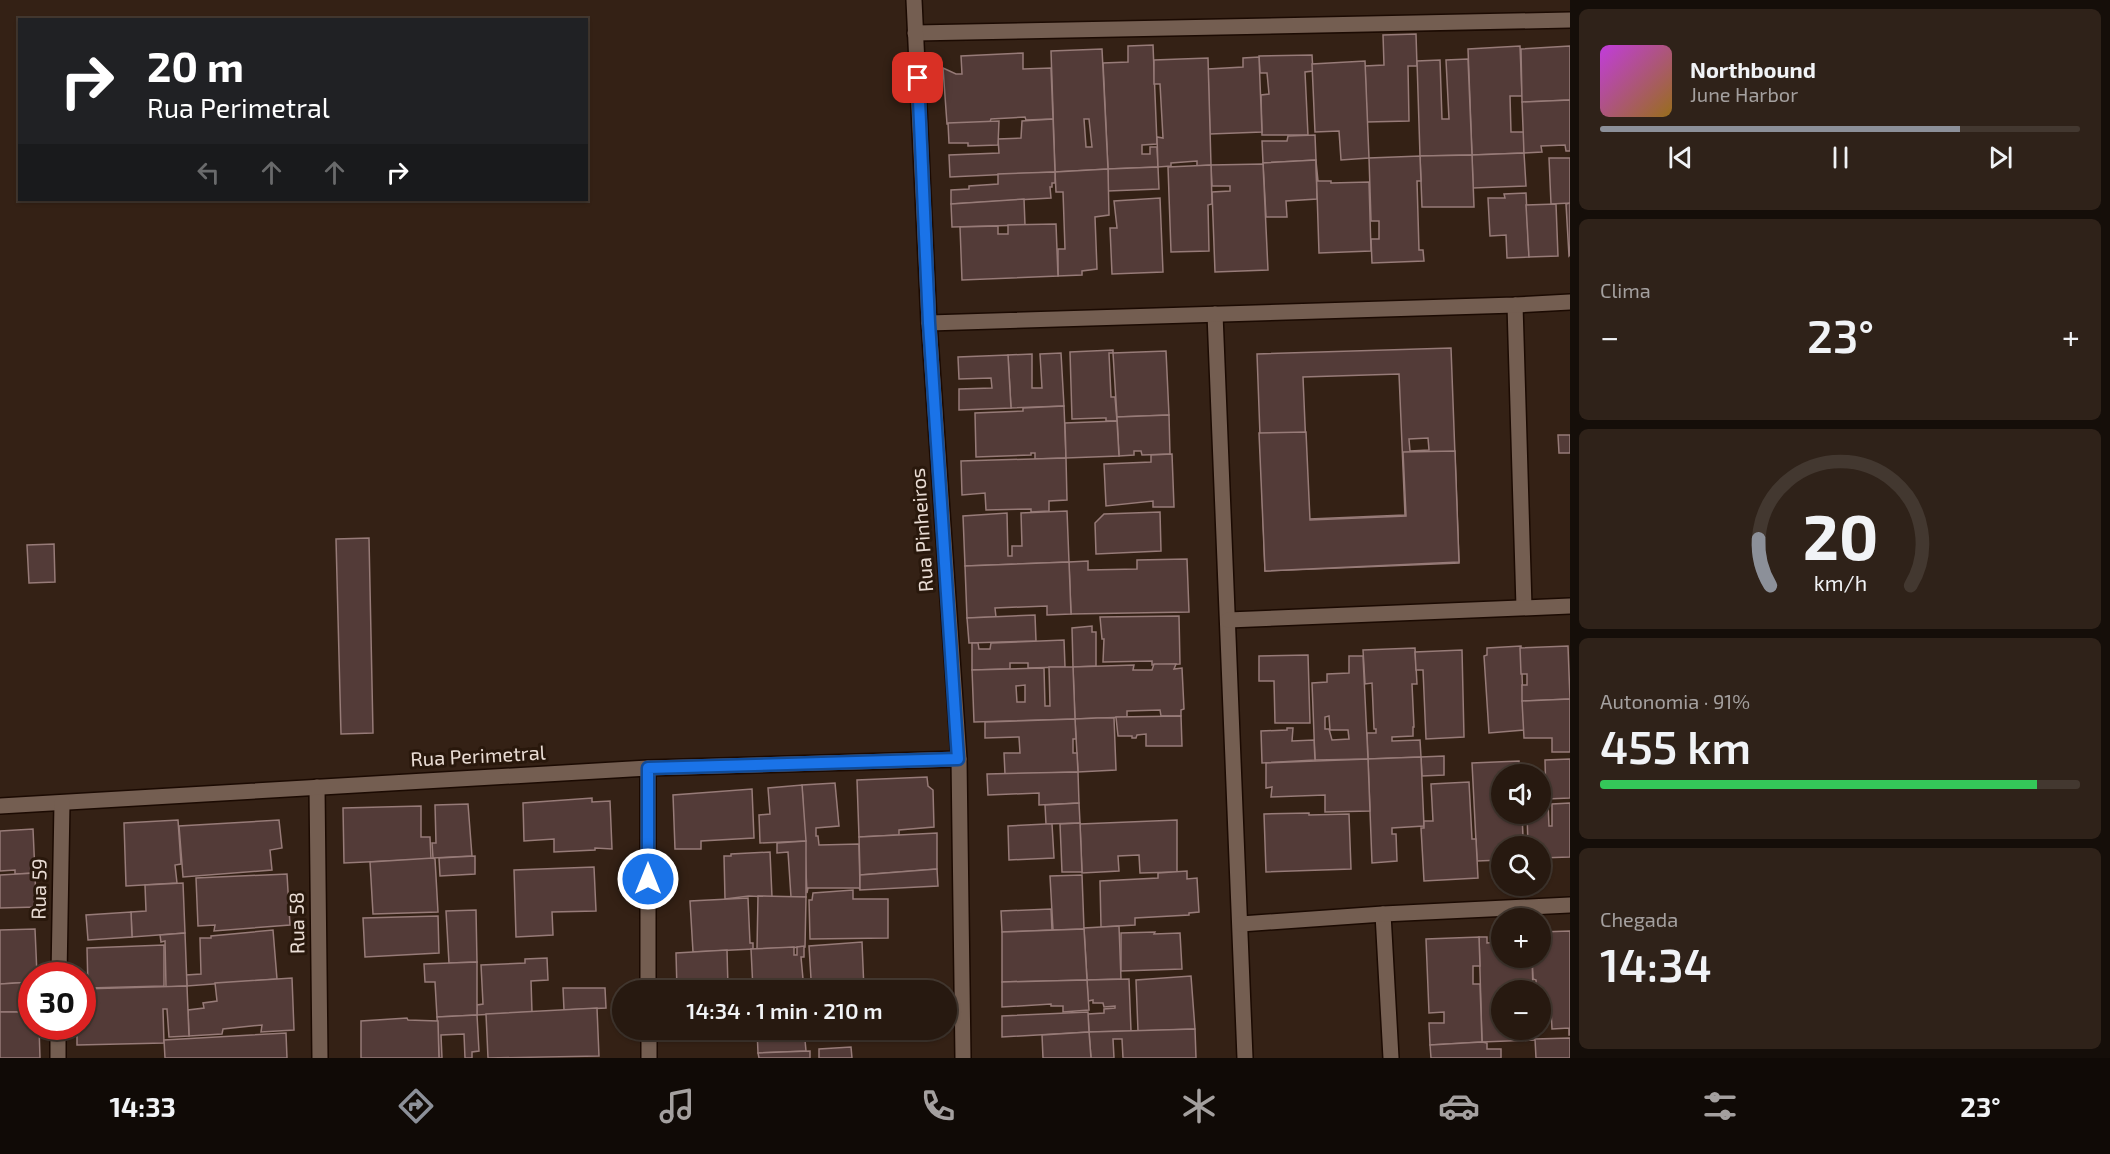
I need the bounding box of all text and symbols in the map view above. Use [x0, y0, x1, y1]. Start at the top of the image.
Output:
text: 20 m [147, 40, 244, 90]
icon: right [48, 42, 126, 120]
pin [892, 52, 943, 103]
text: Northbound [1690, 56, 1816, 82]
icon: arrive [901, 61, 934, 94]
text: June Harbor [1690, 82, 1798, 106]
text: Rua Perimetral [147, 91, 330, 123]
icon: previous [1664, 141, 1697, 174]
icon: pause [1824, 141, 1857, 174]
icon: next [1984, 141, 2017, 174]
icon: left [192, 156, 225, 189]
icon: ahead [255, 156, 288, 189]
icon: ahead [318, 156, 351, 189]
icon: right [381, 156, 414, 189]
text: Clima [1600, 278, 1651, 302]
text: 23° [1807, 308, 1874, 362]
text: − [1600, 316, 1619, 356]
text: + [2062, 316, 2080, 356]
street label: Rua Pinheiros [905, 467, 937, 593]
text: 20 [1802, 498, 1878, 573]
text: km/h [1813, 570, 1867, 595]
text: Autonomia · 91% [1600, 689, 1750, 713]
text: 455 km [1600, 719, 1751, 773]
street label: Rua Perimetral [410, 739, 546, 771]
map controls [1491, 764, 1551, 1040]
button: sound [1491, 764, 1551, 824]
button: search [1491, 836, 1551, 896]
position arrow [616, 847, 680, 911]
street label: Rua 59 [25, 858, 51, 920]
street label: Rua 58 [283, 892, 309, 954]
text: Chegada [1600, 907, 1678, 931]
button: + [1491, 908, 1551, 968]
text: 14:34 [1600, 937, 1712, 991]
speed limit sign: 30 [18, 962, 96, 1040]
button: − [1491, 980, 1551, 1040]
text: 14:34 · 1 min · 210 m [686, 997, 883, 1023]
icon: directions [395, 1085, 437, 1127]
icon: music [656, 1085, 698, 1127]
icon: phone [917, 1085, 959, 1127]
icon: climate [1178, 1085, 1220, 1127]
icon: car [1438, 1085, 1480, 1127]
icon: filters [1699, 1085, 1741, 1127]
text: 14:33 [109, 1090, 176, 1122]
text: 23° [1960, 1090, 2001, 1122]

